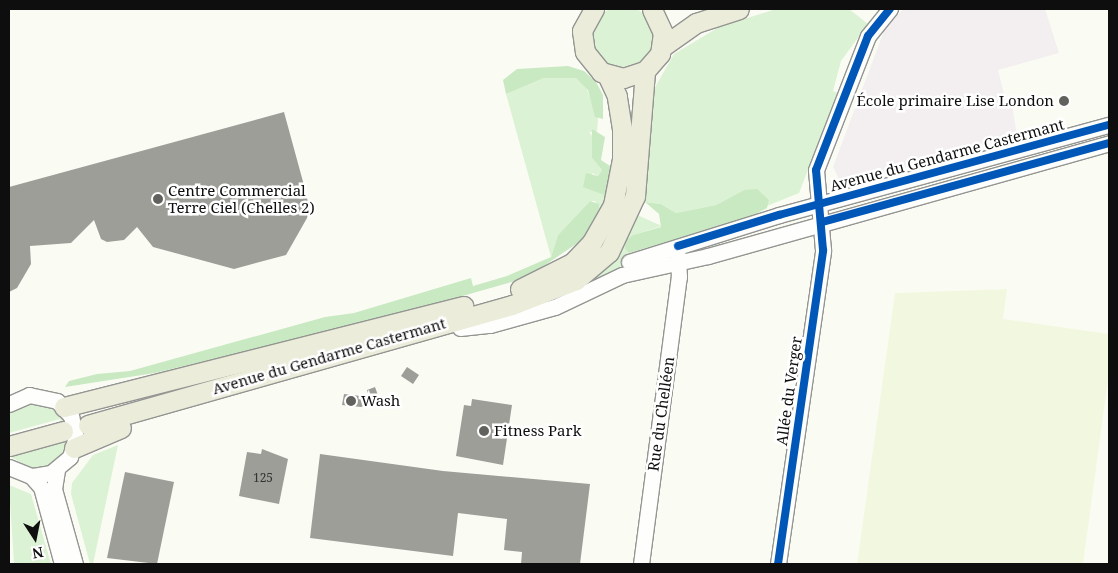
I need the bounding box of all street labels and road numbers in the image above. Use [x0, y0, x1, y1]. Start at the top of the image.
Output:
street label: Avenue du Gendarme Castermant [828, 115, 1066, 195]
street label: Avenue du Gendarme Castermant [210, 314, 448, 398]
street label: Allée du Verger [772, 335, 806, 447]
street label: Rue du Chelléen [644, 355, 678, 473]

